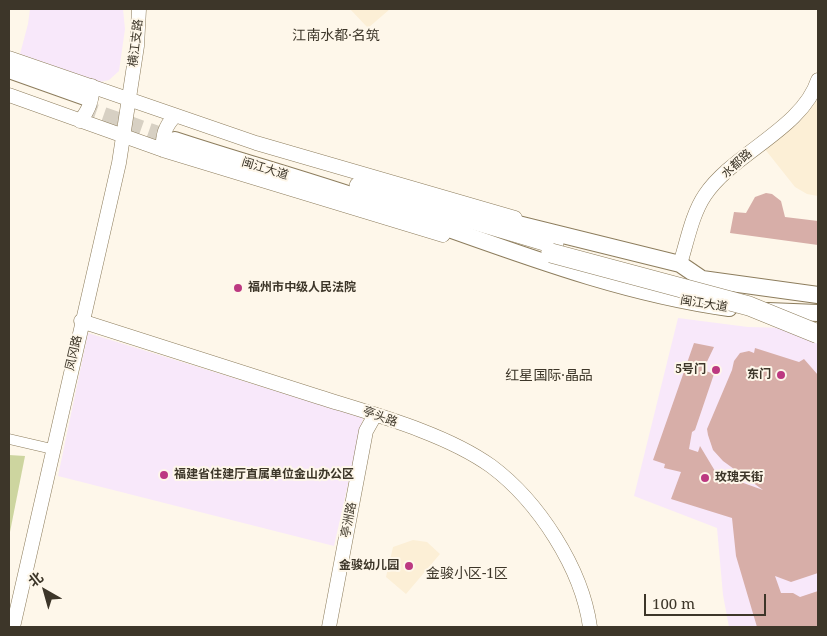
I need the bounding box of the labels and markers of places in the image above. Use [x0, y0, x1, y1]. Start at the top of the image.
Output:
place label: 福州市中级人民法院 [248, 281, 356, 295]
marker: 福州市中级人民法院 [232, 282, 244, 294]
place label: 5号门 [675, 363, 706, 377]
marker: 5号门 [710, 364, 722, 376]
place label: 东门 [747, 368, 771, 382]
marker: 东门 [775, 369, 787, 381]
place label: 福建省住建厅直属单位金山办公区 [174, 468, 354, 482]
marker: 福建省住建厅直属单位金山办公区 [158, 469, 170, 481]
place label: 玫瑰天街 [715, 471, 763, 485]
marker: 玫瑰天街 [699, 472, 711, 484]
place label: 金骏幼儿园 [339, 559, 399, 573]
marker: 金骏幼儿园 [403, 560, 415, 572]

